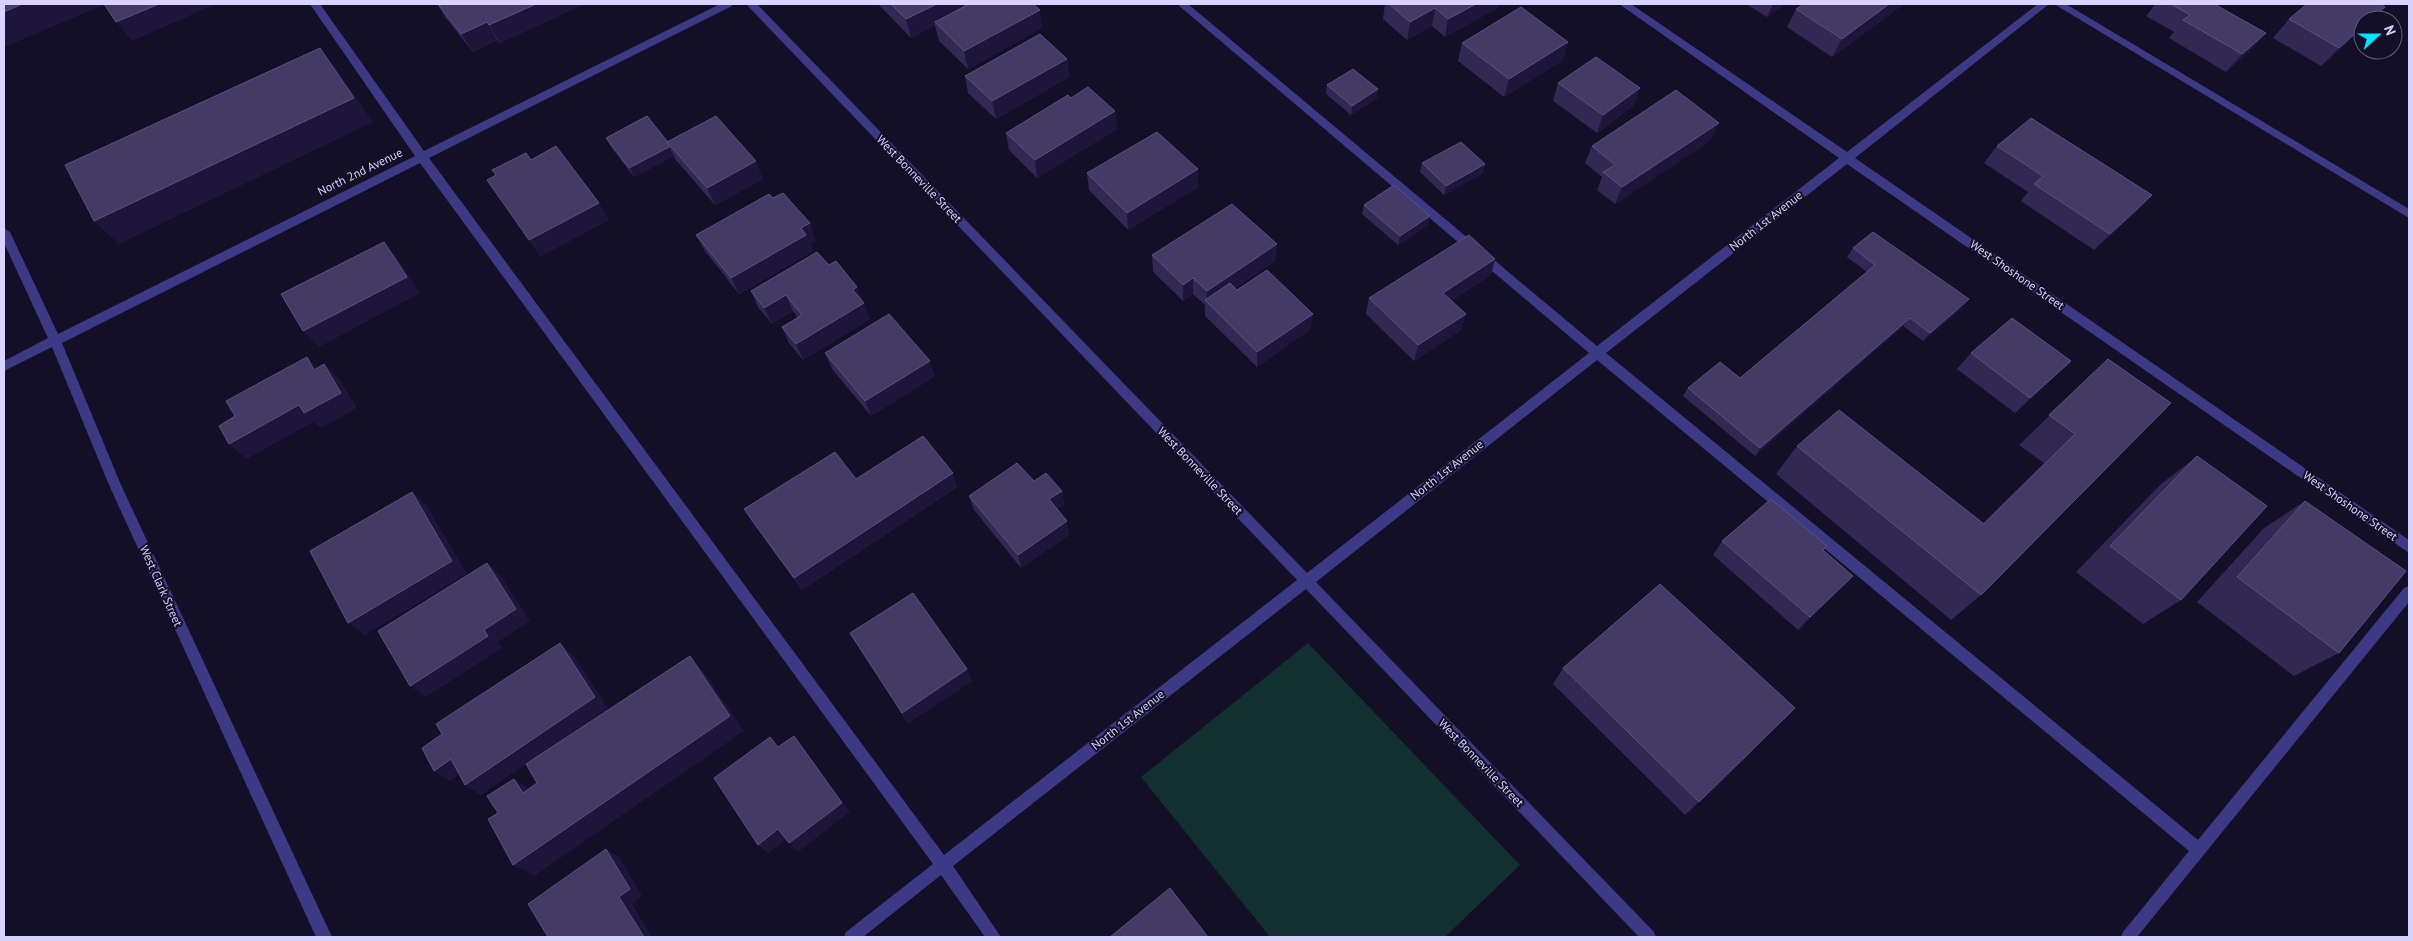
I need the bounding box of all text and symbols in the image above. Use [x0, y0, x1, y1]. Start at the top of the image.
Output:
north arrow [2353, 10, 2403, 60]
text: N [2380, 23, 2400, 38]
street label: West Bonneville Street [874, 132, 965, 226]
street label: North 2nd Avenue [315, 145, 405, 199]
street label: North 1st Avenue [1726, 187, 1805, 254]
street label: West Shoshone Street [1967, 236, 2067, 313]
street label: West Bonneville Street [1155, 424, 1246, 518]
street label: North 1st Avenue [1407, 436, 1486, 503]
street label: West Shoshone Street [2300, 467, 2400, 544]
street label: West Clark Street [137, 543, 186, 629]
street label: North 1st Avenue [1088, 686, 1167, 753]
street label: West Bonneville Street [1436, 716, 1527, 810]

